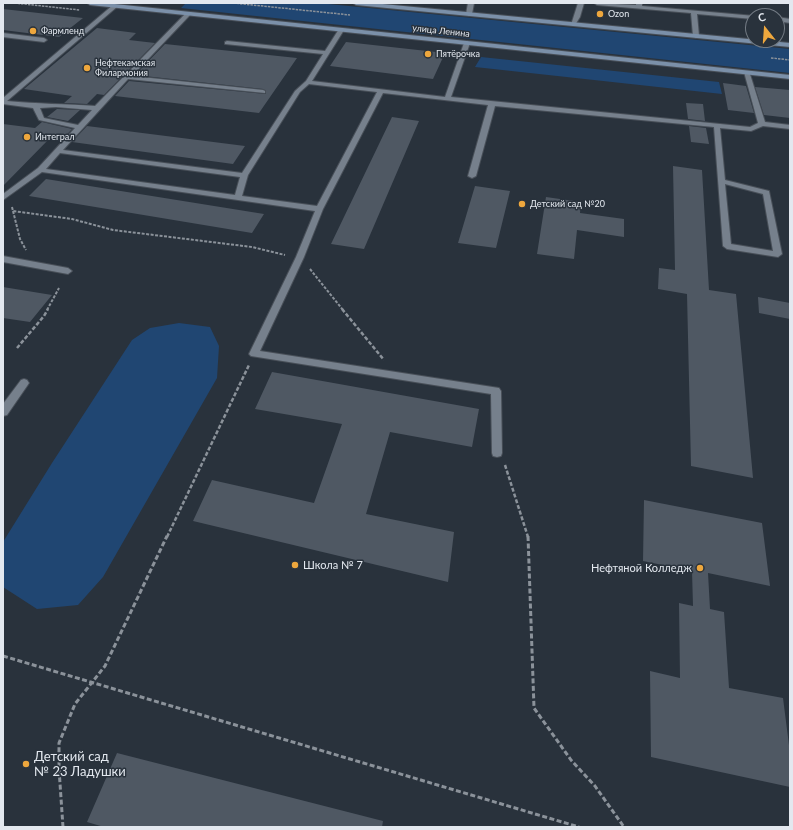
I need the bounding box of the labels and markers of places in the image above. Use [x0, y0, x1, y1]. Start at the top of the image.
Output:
marker: Ozon [595, 9, 605, 19]
place label: Ozon [608, 9, 629, 19]
marker: Фармленд [28, 26, 38, 36]
place label: Фармленд [41, 26, 84, 36]
marker: Пятёрочка [423, 49, 433, 59]
place label: Пятёрочка [436, 49, 480, 59]
place label: Нефтекамская Филармония [95, 58, 155, 79]
marker: Нефтекамская Филармония [82, 63, 92, 73]
marker: Интеграл [22, 132, 32, 142]
place label: Интеграл [35, 132, 74, 142]
marker: Детский сад №20 [517, 199, 527, 209]
place label: Детский сад №20 [530, 199, 605, 209]
place label: Школа № 7 [303, 558, 363, 572]
marker: Школа № 7 [290, 560, 300, 570]
place label: Нефтяной Колледж [591, 561, 692, 575]
marker: Нефтяной Колледж [695, 563, 705, 573]
place label: Детский сад № 23 Ладушки [34, 749, 126, 780]
marker: Детский сад № 23 Ладушки [21, 759, 31, 769]

